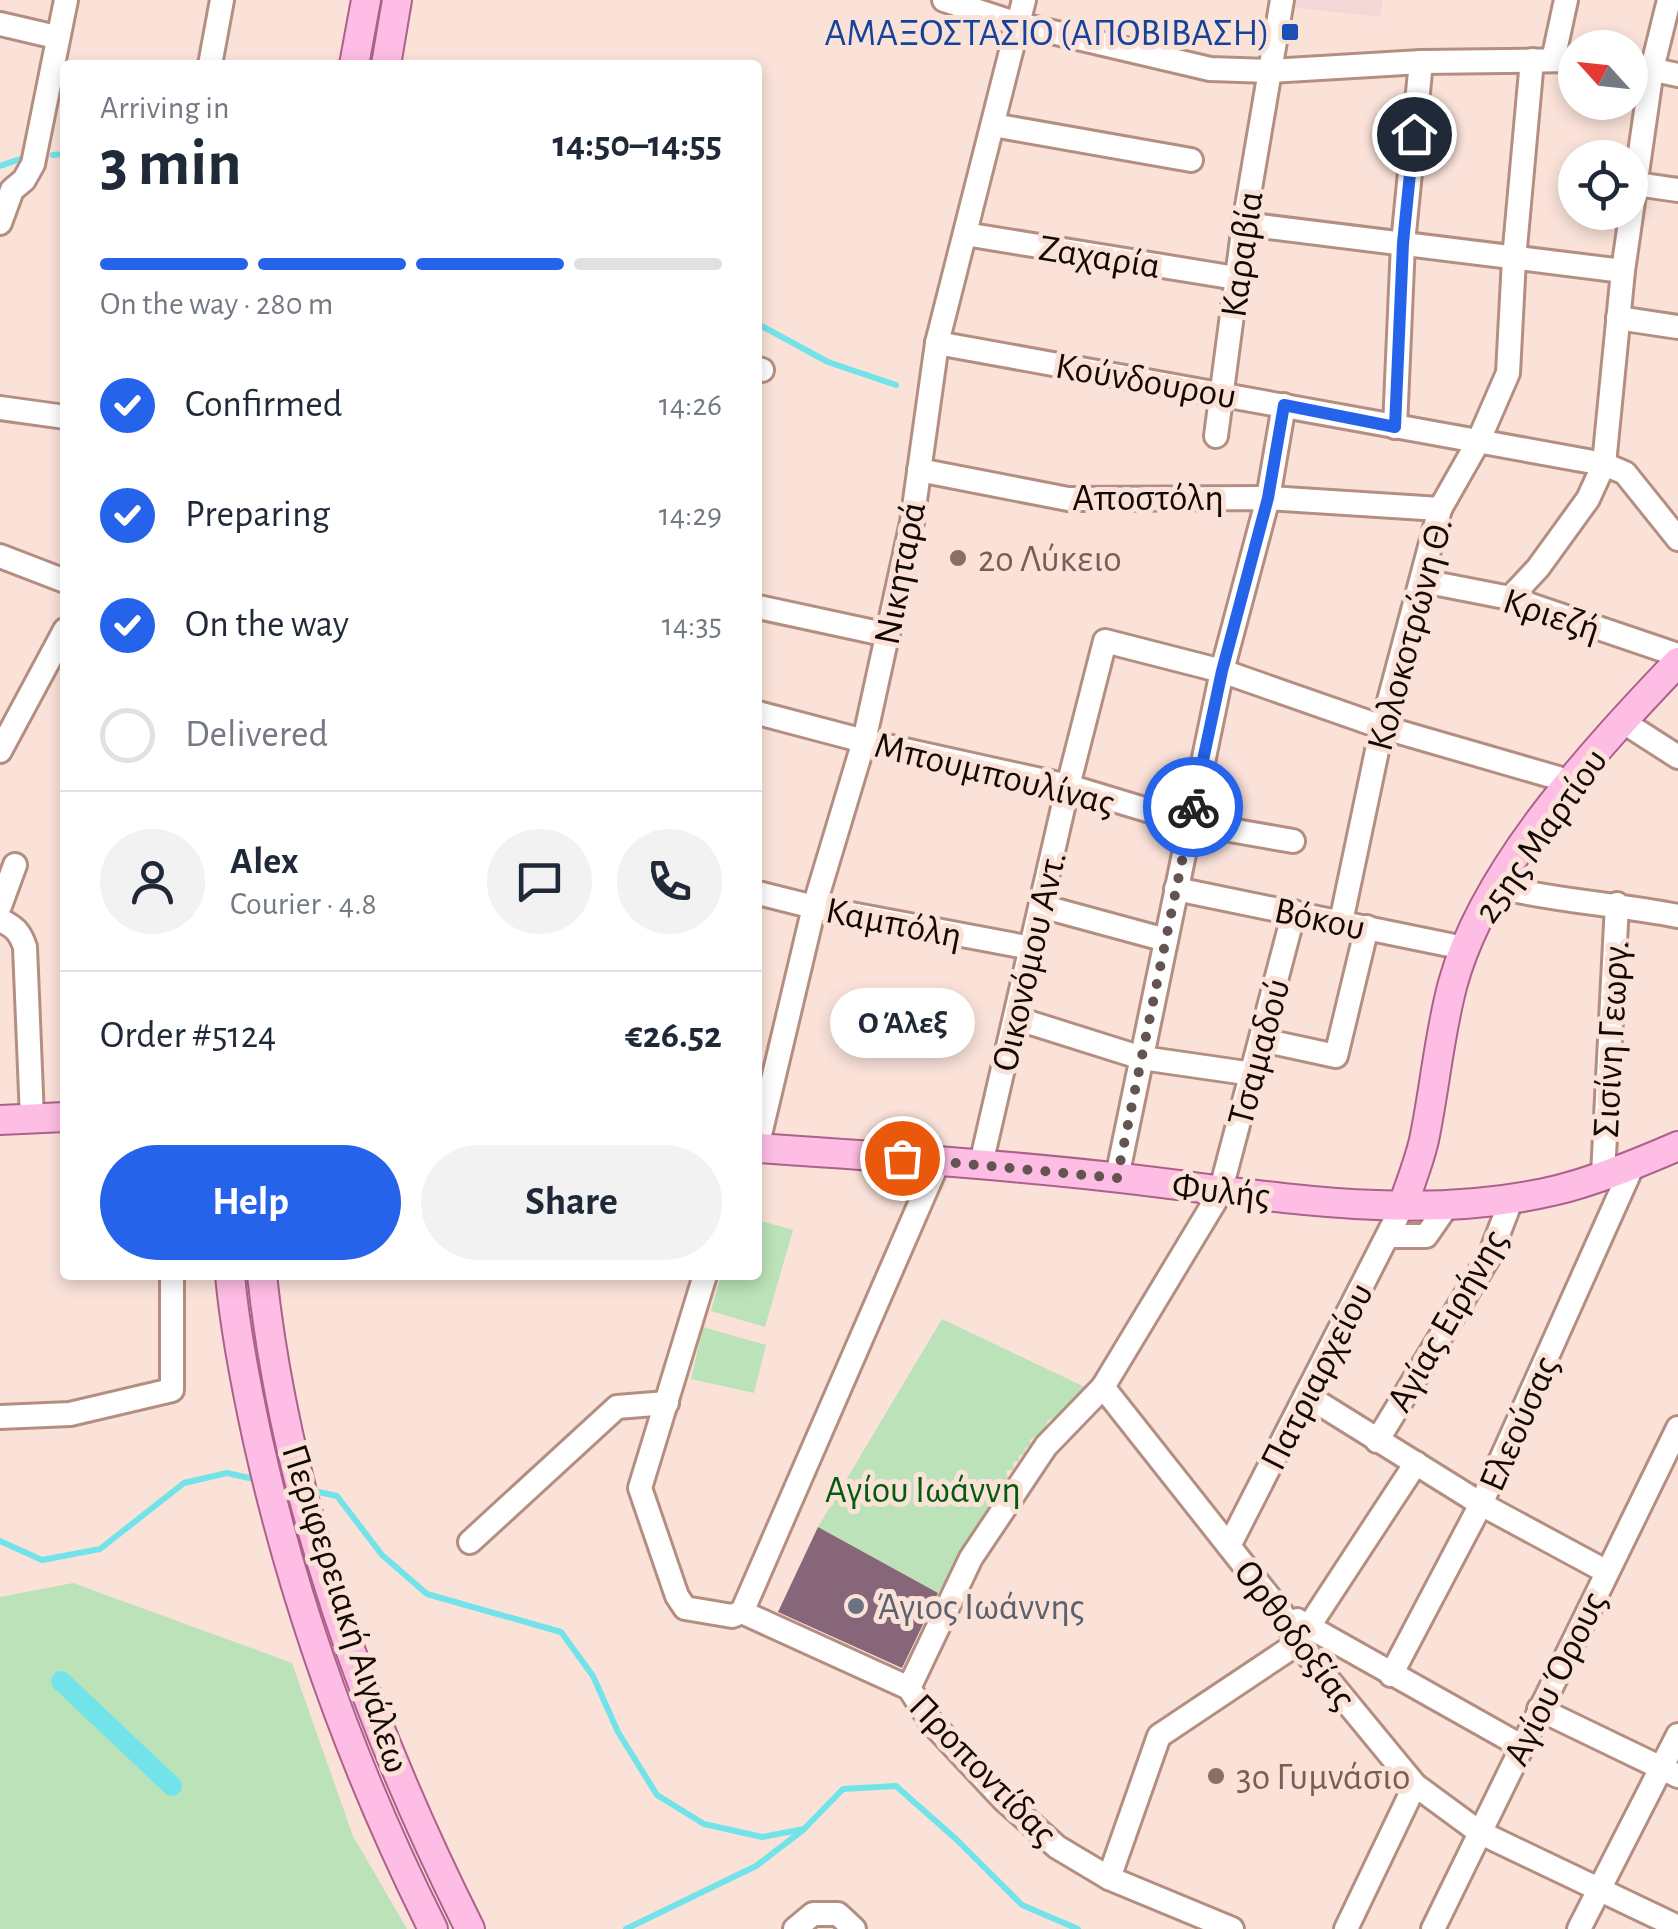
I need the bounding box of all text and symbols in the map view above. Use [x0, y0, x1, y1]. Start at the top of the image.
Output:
place label: ΑΜΑΞΟΣΤΑΣΙΟ (ΑΠΟΒΙΒΑΣΗ) [824, 15, 1270, 53]
marker: ΑΜΑΞΟΣΤΑΣΙΟ (ΑΠΟΒΙΒΑΣΗ) [1279, 21, 1301, 43]
north arrow [1558, 30, 1648, 120]
map controls [1558, 30, 1648, 230]
text: Arriving in [100, 92, 229, 124]
pin [1372, 92, 1457, 177]
icon: home [1387, 107, 1442, 162]
text: 14:50–14:55 [552, 126, 722, 164]
text: 3 min [100, 132, 242, 197]
button: locate [1558, 140, 1648, 230]
street label: Καραβία [1215, 189, 1271, 320]
street label: Ζαχαρία [1036, 230, 1163, 286]
text: On the way · 280 m [100, 288, 333, 320]
street label: Κούνδουρου [1052, 347, 1239, 417]
icon: check [100, 378, 155, 433]
text: Confirmed [185, 386, 342, 424]
text: 14:26 [659, 389, 722, 421]
street label: Αποστόλη [1072, 480, 1224, 518]
icon: check [100, 488, 155, 543]
text: Preparing [185, 496, 330, 534]
text: 14:29 [659, 499, 722, 531]
street label: Νικηταρά [869, 499, 933, 648]
street label: Κολοκοτρώνη Θ. [1362, 514, 1460, 755]
place label: 2ο Λύκειο [978, 541, 1122, 579]
marker: 2ο Λύκειο [947, 547, 969, 569]
street label: Κριεζή [1498, 583, 1604, 649]
icon: check [100, 598, 155, 653]
text: On the way [185, 606, 349, 644]
text: 14:35 [662, 609, 722, 641]
text: Delivered [185, 716, 328, 754]
street label: Μπουμπουλίνας [871, 727, 1118, 823]
street label: 25ης Μαρτίου [1468, 742, 1615, 930]
courier [1143, 757, 1243, 857]
icon: bike [1166, 780, 1221, 835]
button: person [100, 829, 205, 934]
button: chat [487, 829, 592, 934]
button: phone [617, 829, 722, 934]
text: Alex [230, 843, 299, 881]
street label: Οικονόμου Αντ. [986, 848, 1074, 1075]
text: Courier · 4.8 [230, 888, 377, 920]
street label: Καμπόλη [822, 892, 965, 956]
street label: Βόκου [1271, 892, 1368, 948]
street label: Σισίνη Γεωργ. [1588, 939, 1636, 1139]
street label: Τσαμαδού [1222, 975, 1298, 1130]
callout: Ο Άλεξ [830, 988, 974, 1058]
text: Ο Άλεξ [858, 1007, 947, 1039]
text: Order #5124 [100, 1017, 276, 1055]
text: €26.52 [625, 1017, 722, 1055]
pin [860, 1116, 945, 1201]
icon: bag [875, 1131, 930, 1186]
button: Help [100, 1145, 401, 1260]
button: Share [421, 1145, 722, 1260]
street label: Φυλής [1170, 1168, 1272, 1216]
street label: Αγίας Ειρήνης [1381, 1224, 1515, 1418]
street label: Πατριαρχείου [1255, 1277, 1381, 1476]
street label: Ελεούσας [1473, 1351, 1566, 1497]
street label: Περιφερειακή Αιγάλεω [274, 1440, 416, 1777]
park label: Αγίου Ιωάννη [825, 1472, 1021, 1510]
street label: Ορθοδοξίας [1226, 1554, 1362, 1717]
street label: Αγίου Όρους [1497, 1586, 1614, 1772]
place label: Άγιος Ιωάννης [876, 1589, 1085, 1627]
marker: Άγιος Ιωάννης [845, 1595, 867, 1617]
street label: Προποντίδας [901, 1687, 1064, 1853]
place label: 3ο Γυμνάσιο [1236, 1759, 1410, 1797]
marker: 3ο Γυμνάσιο [1205, 1765, 1227, 1787]

